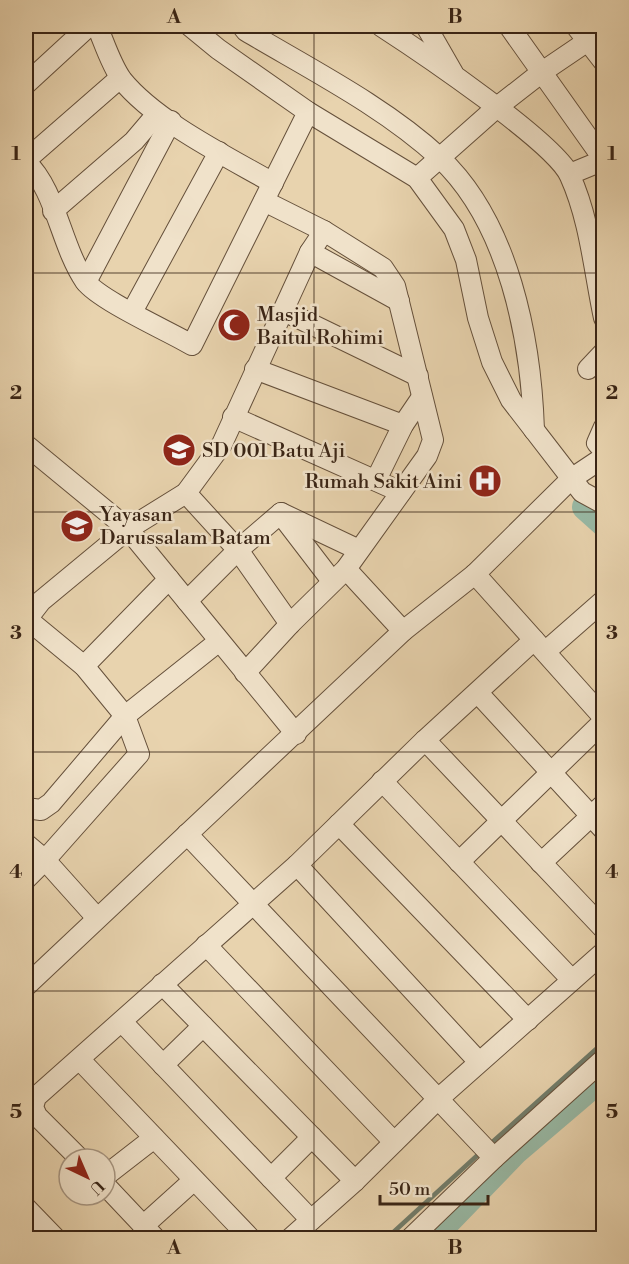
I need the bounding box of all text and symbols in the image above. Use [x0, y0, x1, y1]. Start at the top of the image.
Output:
text: A [166, 5, 182, 30]
text: B [447, 5, 463, 30]
text: 1 [11, 142, 21, 167]
text: 1 [607, 142, 617, 167]
place label: Masjid Baitul Rohimi [256, 303, 384, 351]
mosque icon: Masjid Baitul Rohimi [216, 307, 252, 343]
text: 2 [10, 381, 22, 406]
text: 2 [606, 381, 618, 406]
school or university icon: SD 001 Batu Aji [161, 432, 197, 468]
place label: SD 001 Batu Aji [202, 439, 346, 464]
hospital icon: Rumah Sakit Aini [467, 463, 503, 499]
place label: Rumah Sakit Aini [305, 470, 462, 495]
place label: Yayasan Darussalam Batam [99, 503, 271, 551]
school or university icon: Yayasan Darussalam Batam [59, 508, 95, 544]
text: 3 [10, 621, 22, 646]
text: 3 [606, 621, 618, 646]
text: 4 [9, 860, 23, 885]
text: 4 [605, 860, 619, 885]
text: 5 [10, 1100, 22, 1125]
text: 5 [606, 1100, 618, 1125]
north arrow [57, 1147, 117, 1207]
scale bar [380, 1168, 488, 1206]
text: U [85, 1176, 108, 1199]
text: 50 m [389, 1178, 431, 1201]
text: A [166, 1236, 182, 1261]
text: B [447, 1236, 463, 1261]

